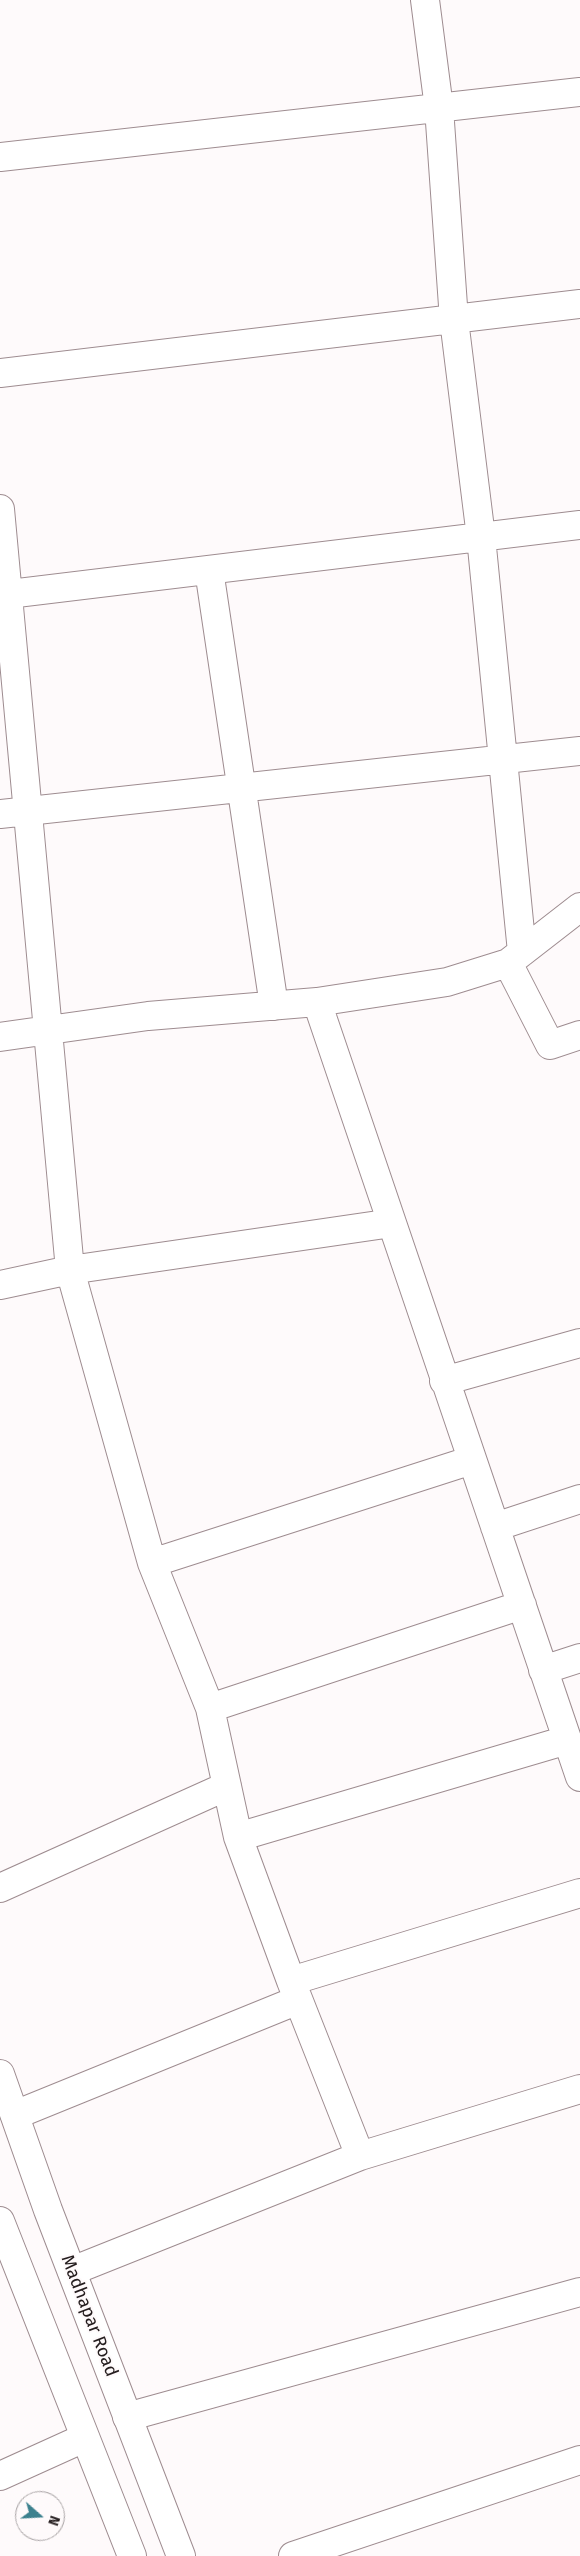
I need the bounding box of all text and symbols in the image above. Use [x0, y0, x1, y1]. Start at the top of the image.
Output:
street label: Madhapar Road [56, 2252, 122, 2380]
north arrow [15, 2491, 65, 2541]
text: N [44, 2514, 63, 2528]

